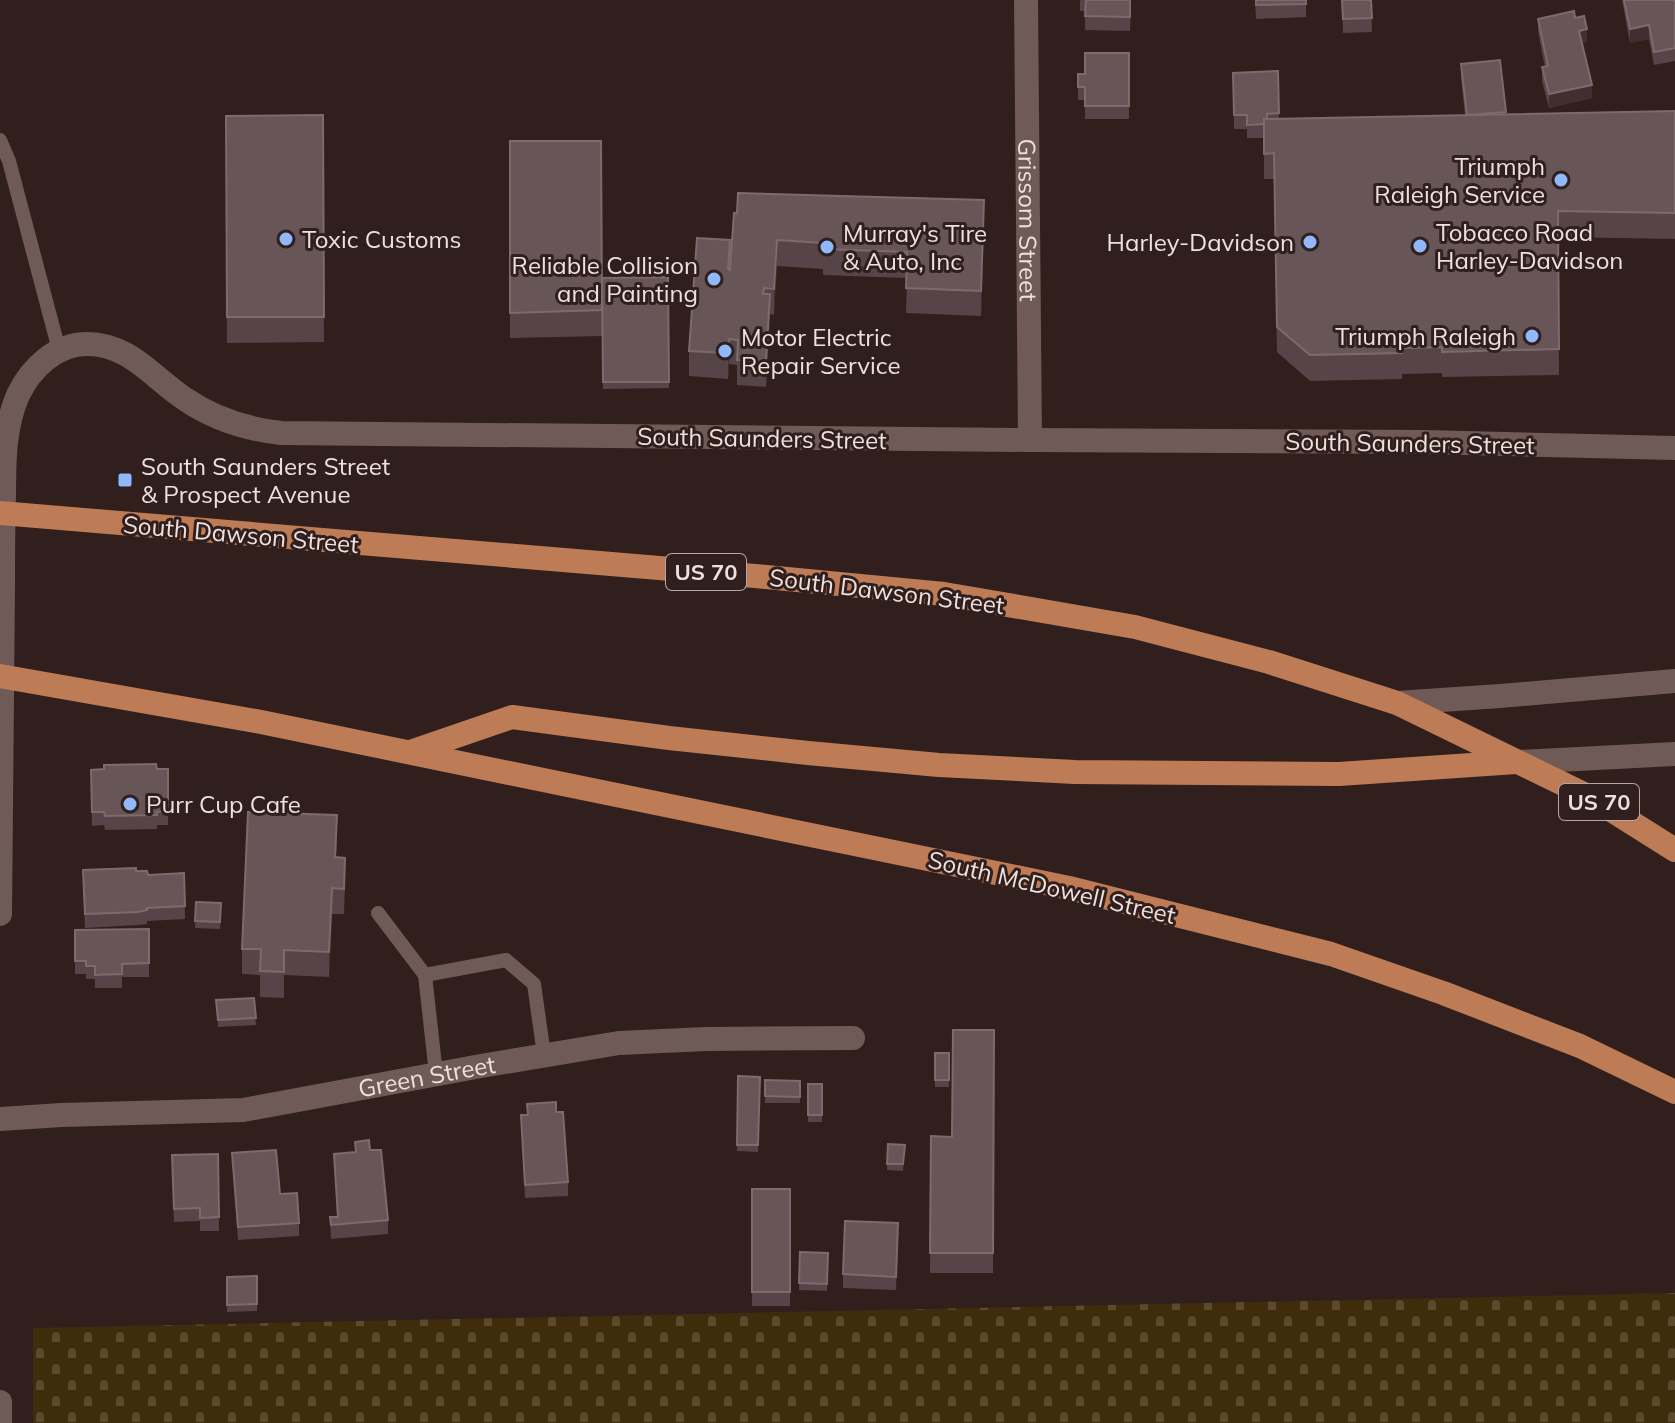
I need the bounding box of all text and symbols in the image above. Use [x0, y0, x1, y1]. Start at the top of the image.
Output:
street label: Grissom Street [1012, 138, 1044, 302]
place label: Triumph Raleigh Service [1374, 151, 1545, 209]
marker: Triumph Raleigh Service [1552, 171, 1570, 189]
place label: Tobacco Road Harley-Davidson [1436, 217, 1623, 275]
place label: Murray's Tire & Auto, Inc [843, 218, 987, 276]
place label: Toxic Customs [302, 224, 462, 254]
place label: Harley-Davidson [1107, 227, 1294, 257]
marker: Toxic Customs [277, 230, 295, 248]
marker: Harley-Davidson [1301, 233, 1319, 251]
marker: Tobacco Road Harley-Davidson [1411, 237, 1429, 255]
marker: Murray's Tire & Auto, Inc [818, 238, 836, 256]
place label: Reliable Collision and Painting [512, 250, 698, 308]
marker: Reliable Collision and Painting [705, 270, 723, 288]
place label: Triumph Raleigh [1335, 321, 1516, 351]
place label: Motor Electric Repair Service [741, 322, 900, 380]
marker: Triumph Raleigh [1523, 327, 1541, 345]
marker: Motor Electric Repair Service [716, 342, 734, 360]
street label: South Saunders Street [637, 421, 887, 455]
street label: South Saunders Street [1285, 426, 1535, 460]
place label: South Saunders Street & Prospect Avenue [141, 451, 390, 509]
marker: South Saunders Street & Prospect Avenue [116, 471, 134, 489]
street label: South Dawson Street [122, 509, 360, 559]
road number: US 70 [666, 554, 746, 590]
street label: South Dawson Street [768, 562, 1006, 620]
road number: US 70 [1559, 784, 1639, 820]
place label: Purr Cup Cafe [146, 789, 301, 819]
marker: Purr Cup Cafe [121, 795, 139, 813]
street label: South McDowell Street [925, 844, 1179, 930]
street label: Green Street [356, 1049, 498, 1103]

